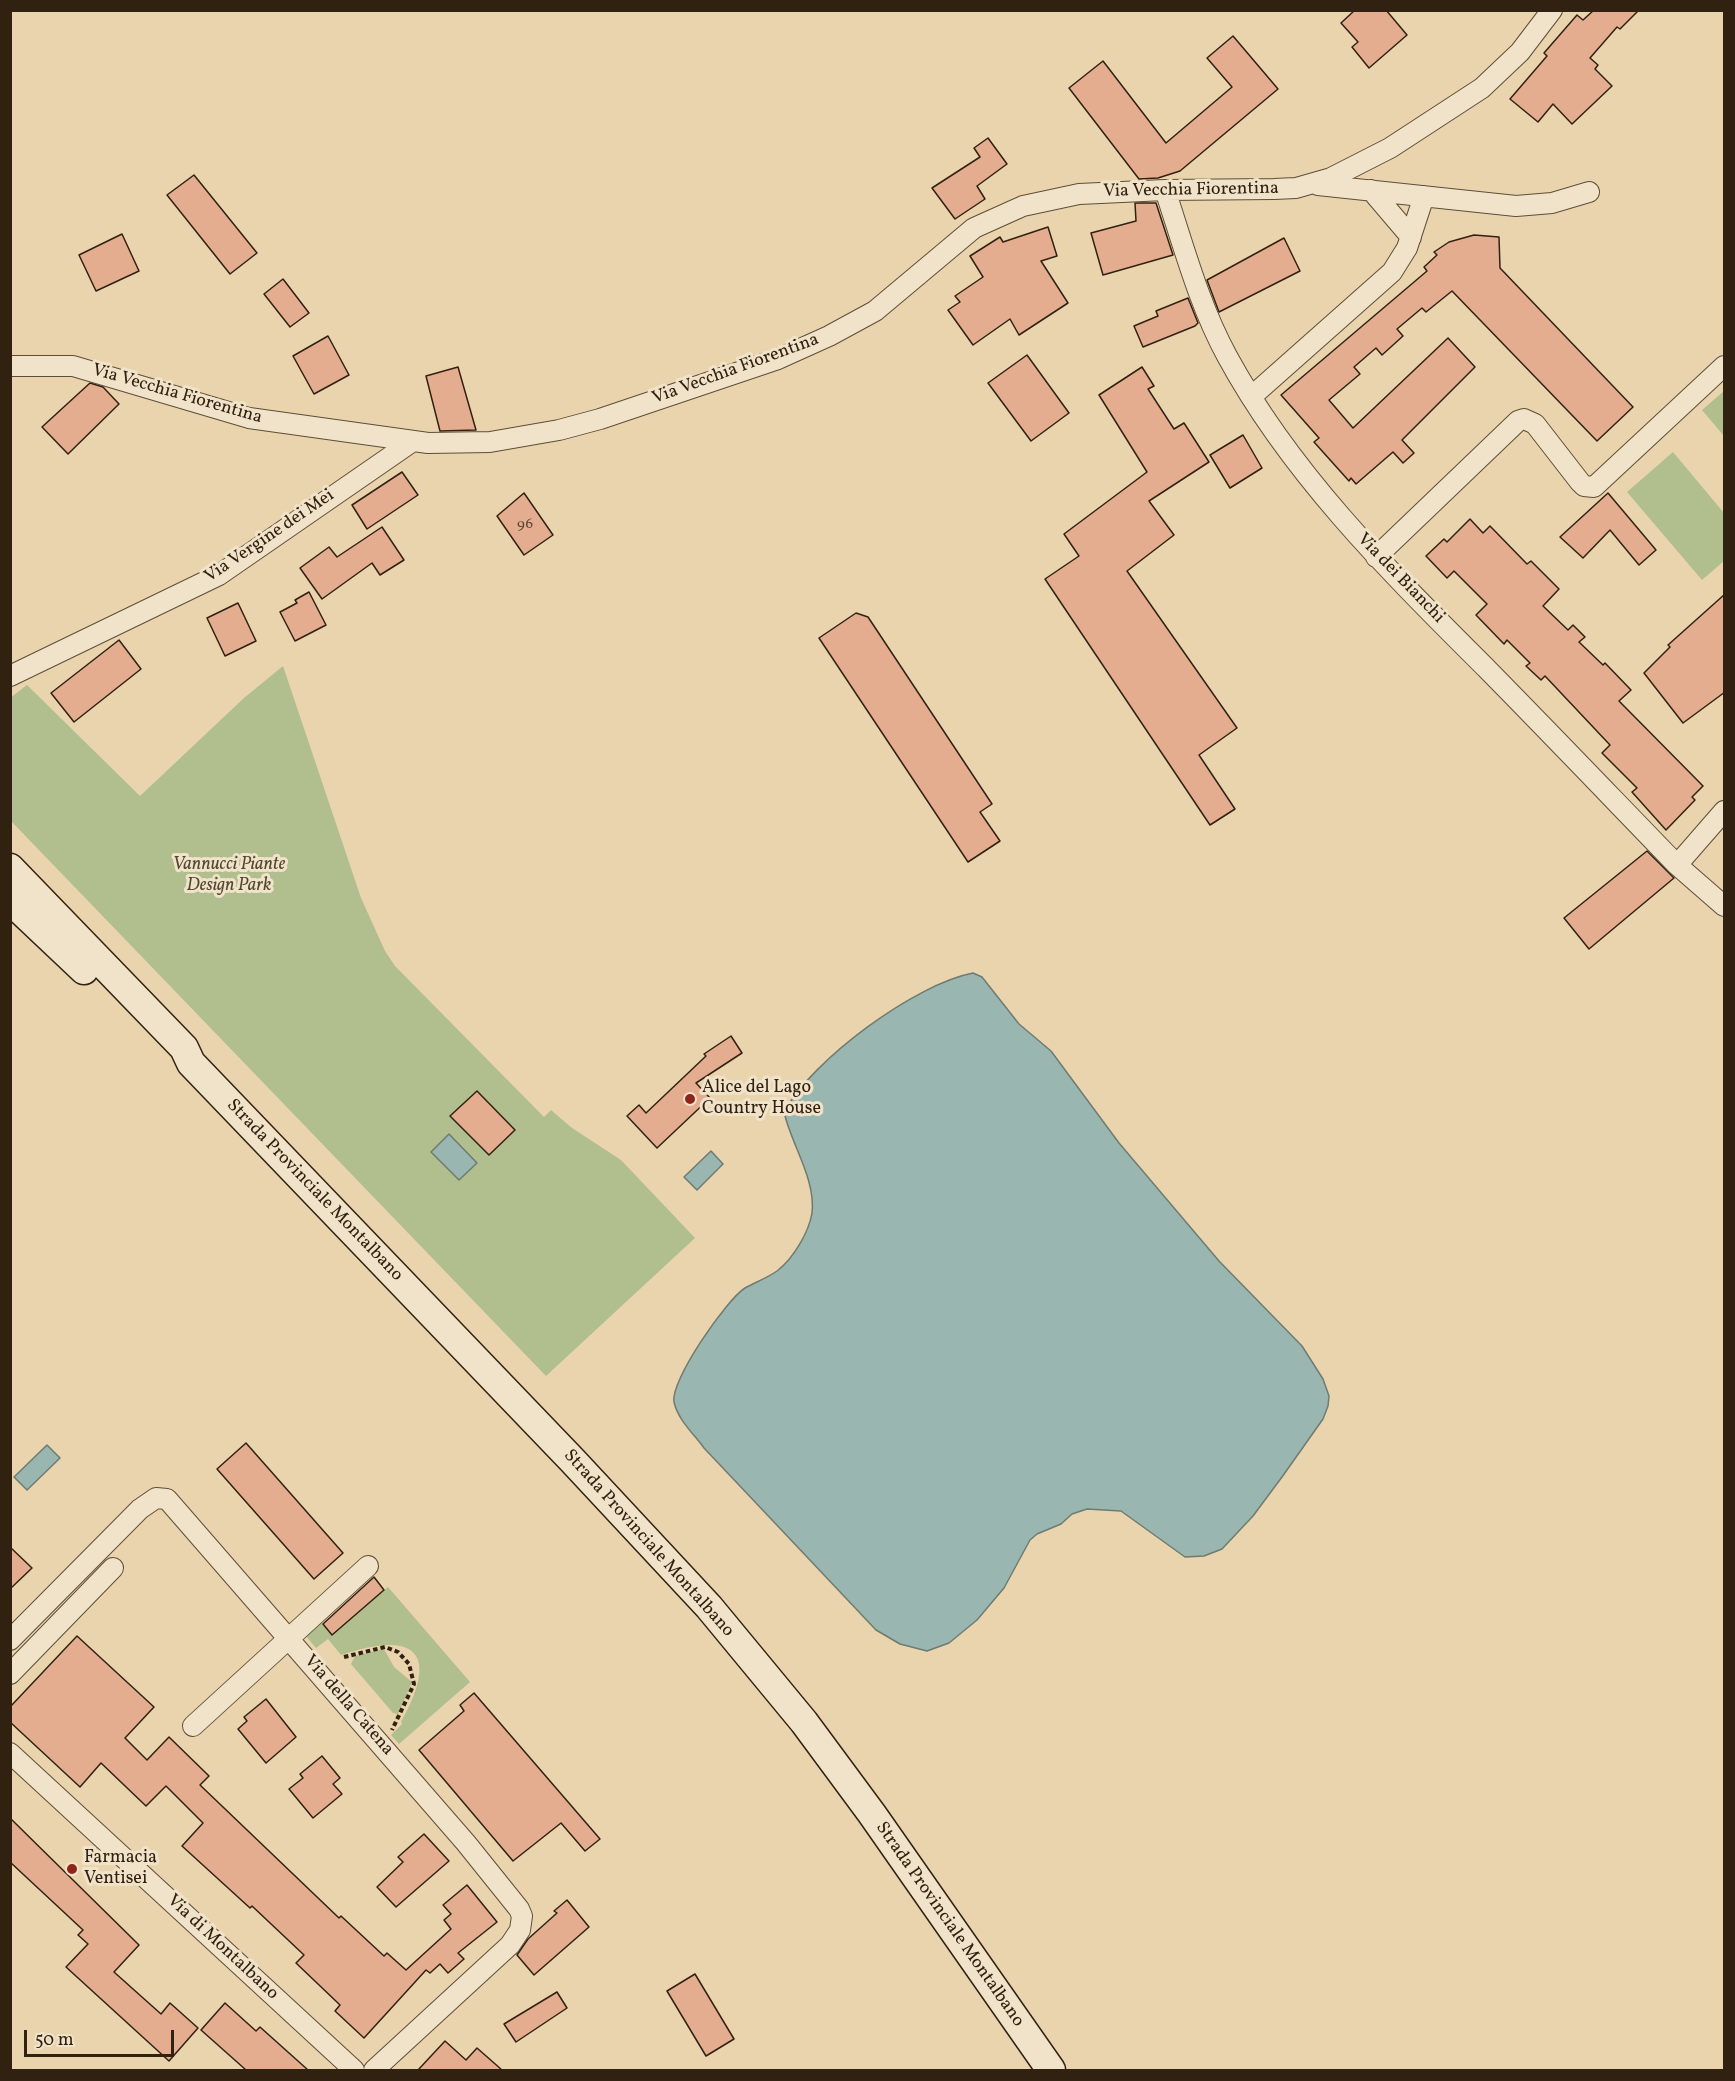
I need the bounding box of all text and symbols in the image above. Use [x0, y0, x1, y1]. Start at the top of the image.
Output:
street label: Via Vecchia Fiorentina [1103, 179, 1279, 203]
street label: Via Vecchia Fiorentina [650, 330, 822, 410]
street label: Via Vecchia Fiorentina [90, 360, 264, 430]
street label: Via Vergine dei Mei [201, 486, 339, 588]
house number: 96 [517, 516, 533, 534]
street label: Via dei Bianchi [1352, 529, 1448, 629]
park label: Vannucci Piante Design Park [173, 855, 285, 898]
place label: Alice del Lago Country House [702, 1078, 821, 1120]
marker: Alice del Lago Country House [683, 1092, 697, 1106]
street label: Strada Provinciale Montalbano [221, 1095, 407, 1287]
street label: Strada Provinciale Montalbano [558, 1446, 738, 1642]
street label: Via della Catena [298, 1651, 398, 1761]
street label: Strada Provinciale Montalbano [870, 1818, 1028, 2032]
place label: Farmacia Ventisei [84, 1848, 157, 1890]
marker: Farmacia Ventisei [65, 1862, 79, 1876]
street label: Via di Montalbano [162, 1891, 282, 2005]
scale bar [27, 2018, 177, 2056]
text: 50 m [35, 2028, 74, 2053]

